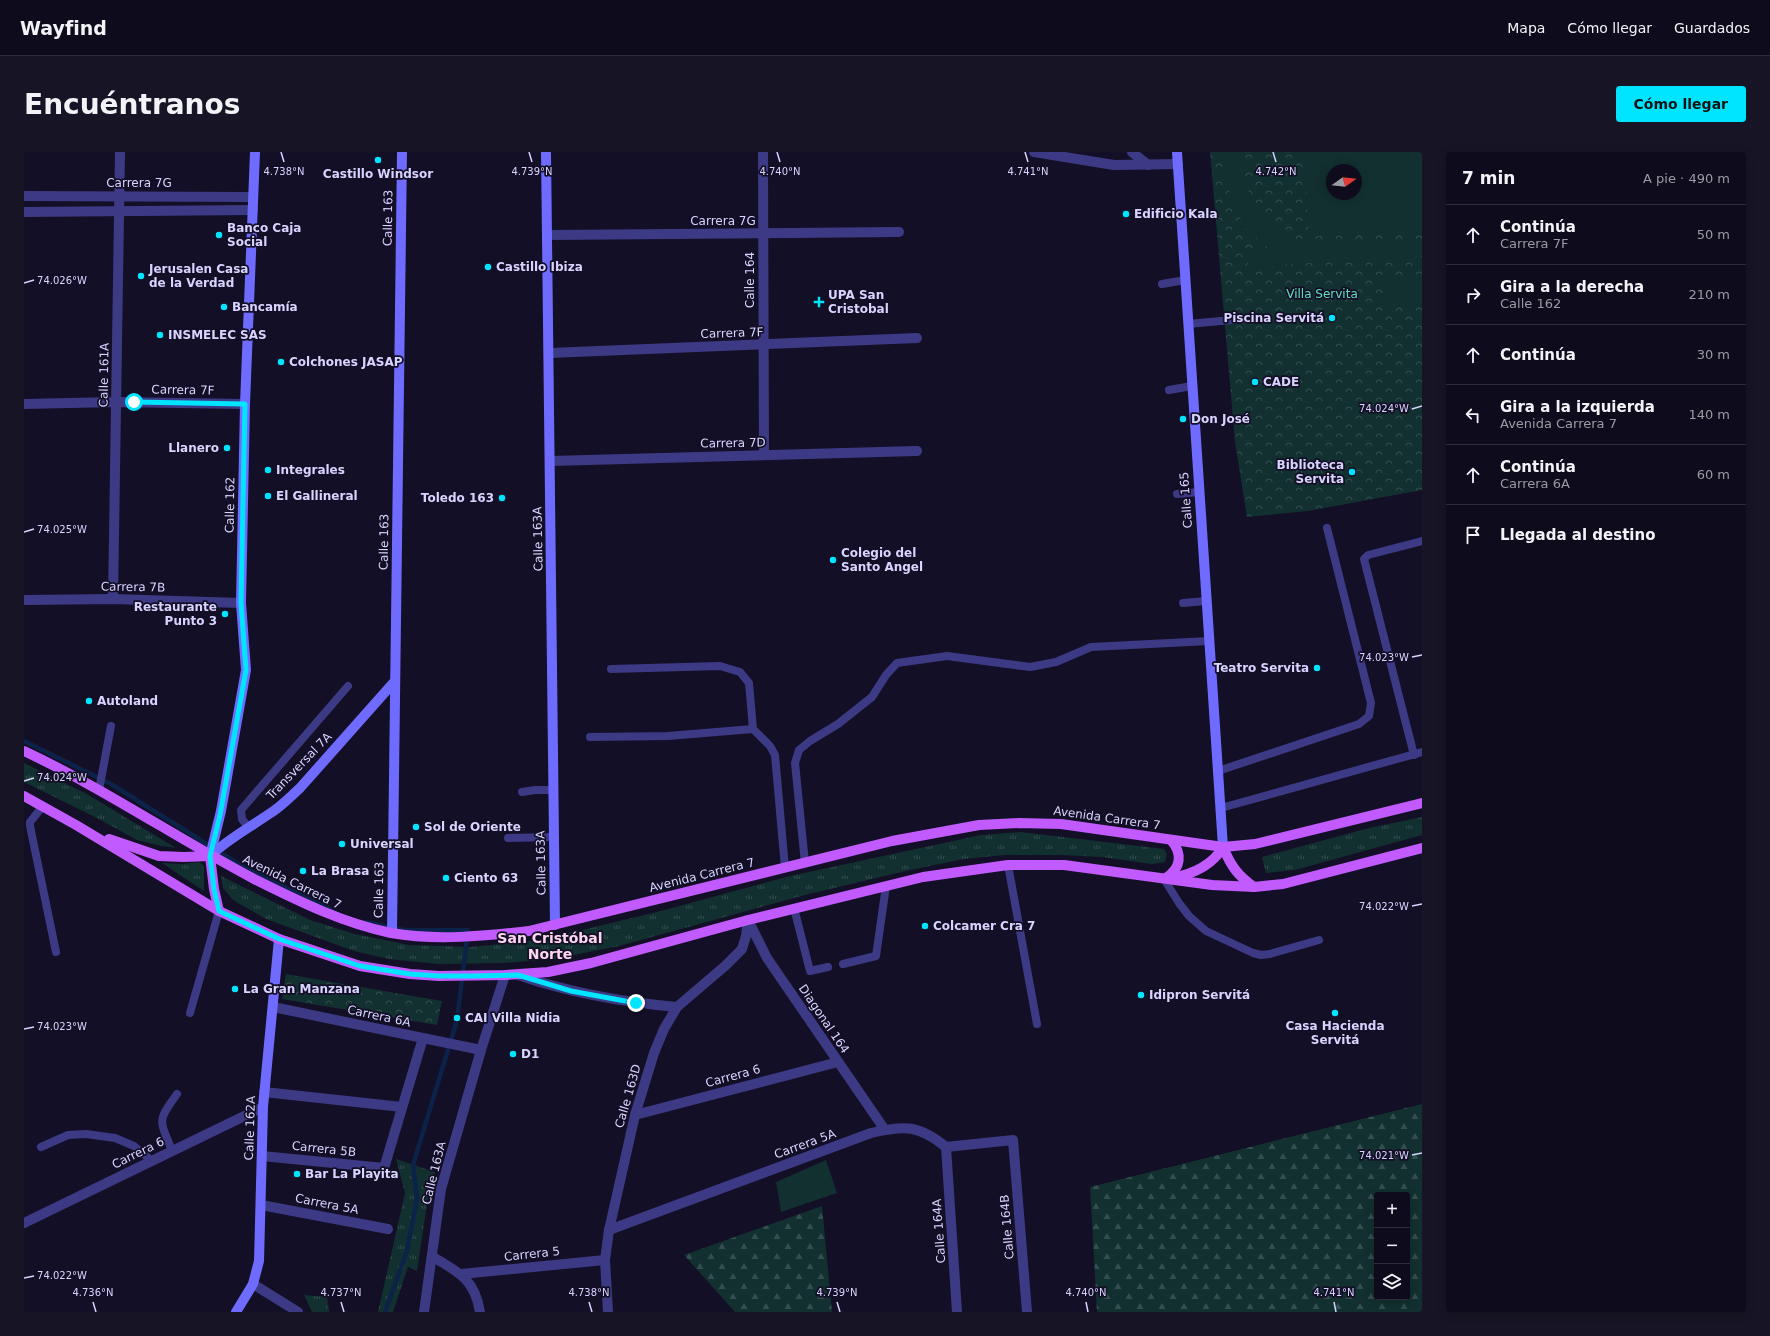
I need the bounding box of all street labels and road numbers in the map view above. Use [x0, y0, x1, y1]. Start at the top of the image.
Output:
street label: Carrera 7G [106, 176, 172, 190]
street label: Calle 163 [381, 190, 395, 246]
street label: Carrera 7G [690, 214, 756, 228]
street label: Calle 164 [743, 252, 757, 308]
street label: Carrera 7F [700, 325, 764, 341]
street label: Calle 161A [96, 342, 112, 407]
street label: Carrera 7F [151, 382, 215, 398]
street label: Carrera 7D [700, 435, 766, 451]
street label: Calle 165 [1177, 471, 1195, 529]
street label: Calle 162 [223, 477, 237, 533]
street label: Calle 163A [530, 506, 546, 571]
street label: Calle 163 [377, 514, 391, 570]
street label: Carrera 7B [101, 579, 165, 595]
street label: Transversal 7A [263, 729, 335, 803]
street label: Avenida Carrera 7 [1053, 804, 1161, 832]
street label: Calle 163A [533, 830, 549, 895]
street label: Avenida Carrera 7 [240, 852, 344, 912]
street label: Avenida Carrera 7 [648, 855, 756, 895]
street label: Calle 163 [372, 862, 386, 918]
street label: Diagonal 164 [796, 982, 852, 1056]
street label: Carrera 6A [346, 1002, 413, 1030]
street label: Calle 163D [612, 1062, 644, 1130]
street label: Carrera 6 [704, 1062, 762, 1090]
street label: Calle 162A [242, 1095, 258, 1161]
street label: Carrera 5A [772, 1126, 838, 1162]
street label: Carrera 6 [110, 1134, 166, 1172]
street label: Carrera 5B [291, 1139, 357, 1159]
street label: Calle 163A [419, 1139, 449, 1206]
street label: Carrera 5A [294, 1191, 361, 1217]
street label: Calle 164B [997, 1194, 1017, 1260]
street label: Calle 164A [930, 1197, 948, 1264]
street label: Carrera 5 [503, 1244, 561, 1264]

